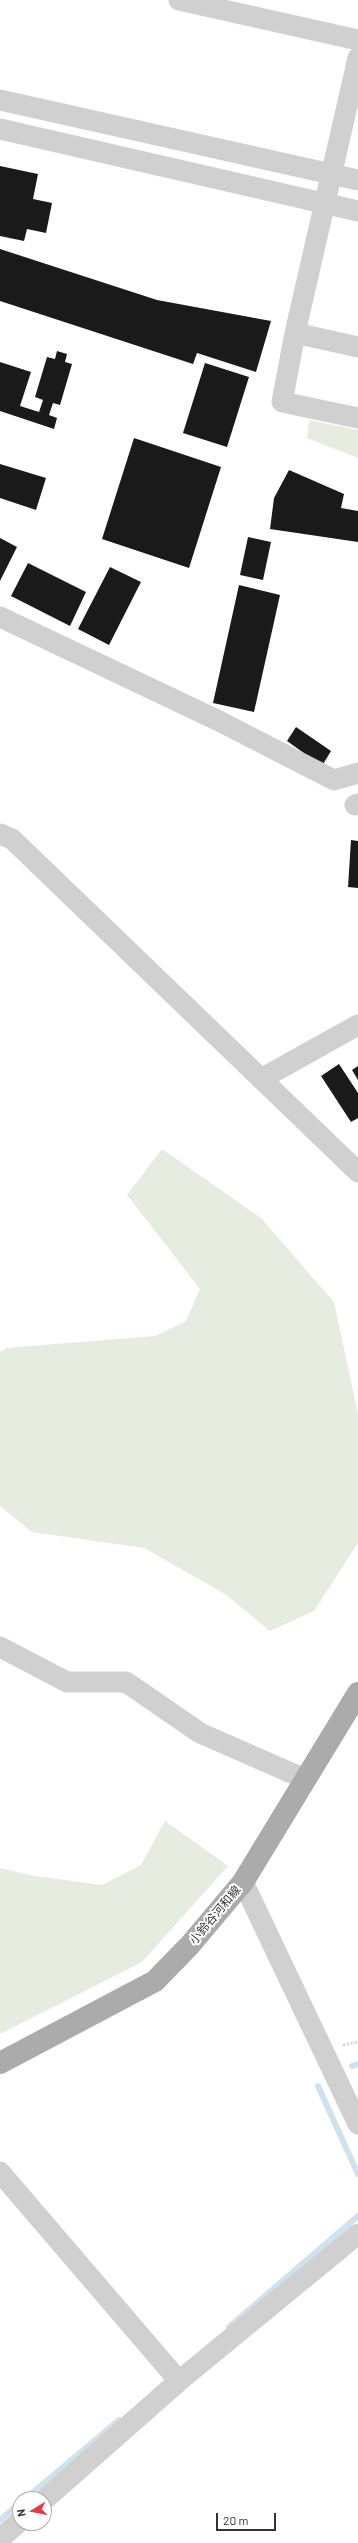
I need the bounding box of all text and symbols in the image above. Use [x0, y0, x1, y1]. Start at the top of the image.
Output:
street label: 小鈴谷河和線 [186, 1883, 244, 1947]
north arrow [12, 2491, 52, 2531]
scale bar [218, 2505, 278, 2531]
text: N [14, 2508, 28, 2518]
text: 20 m [223, 2513, 249, 2527]

